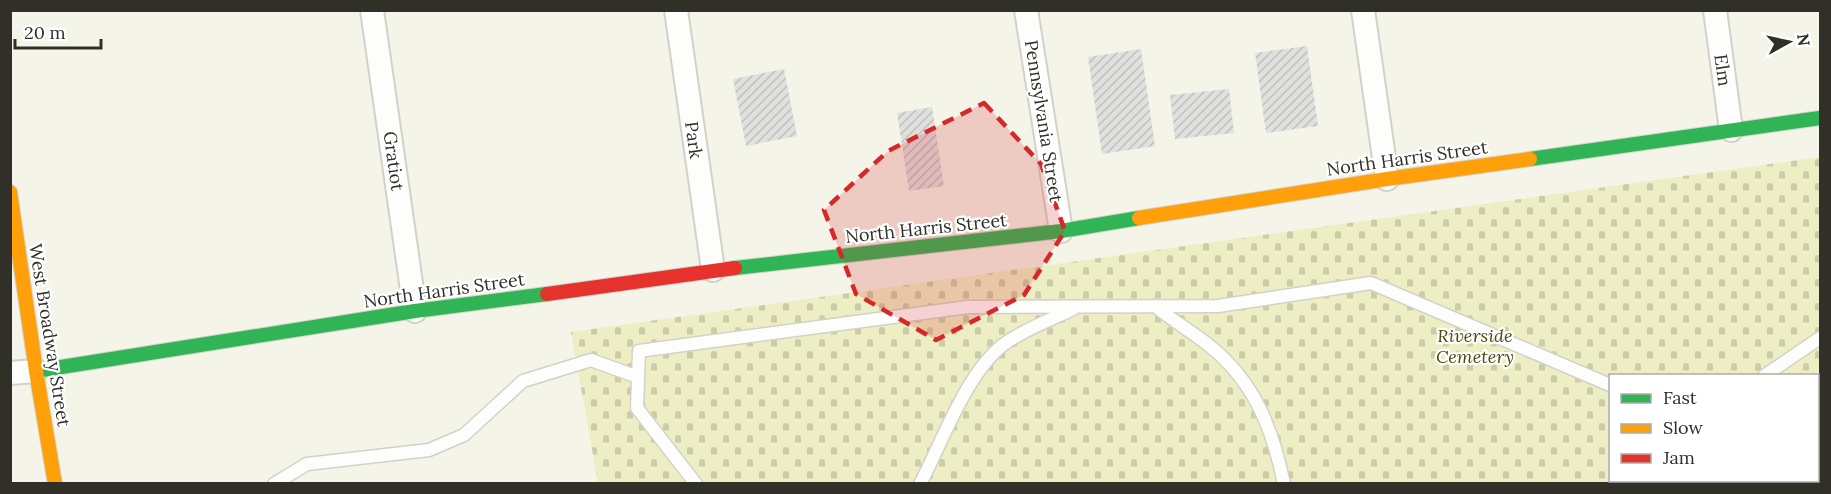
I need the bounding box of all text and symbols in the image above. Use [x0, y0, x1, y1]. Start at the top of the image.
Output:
scale bar [15, 12, 100, 50]
north arrow [1759, 12, 1819, 72]
text: 20 m [24, 21, 66, 44]
text: N [1793, 32, 1815, 47]
street label: Pennsylvania Street [1020, 38, 1068, 204]
street label: Elm [1709, 52, 1737, 88]
street label: Park [680, 120, 708, 160]
street label: Gratiot [378, 130, 410, 192]
street label: North Harris Street [1325, 135, 1489, 181]
street label: North Harris Street [844, 208, 1008, 248]
street label: West Broadway Street [24, 242, 76, 428]
street label: North Harris Street [362, 267, 526, 313]
park label: Riverside Cemetery [1436, 324, 1514, 368]
legend [1609, 374, 1819, 482]
text: Fast [1663, 386, 1697, 409]
text: Slow [1663, 416, 1703, 439]
text: Jam [1662, 446, 1695, 469]

